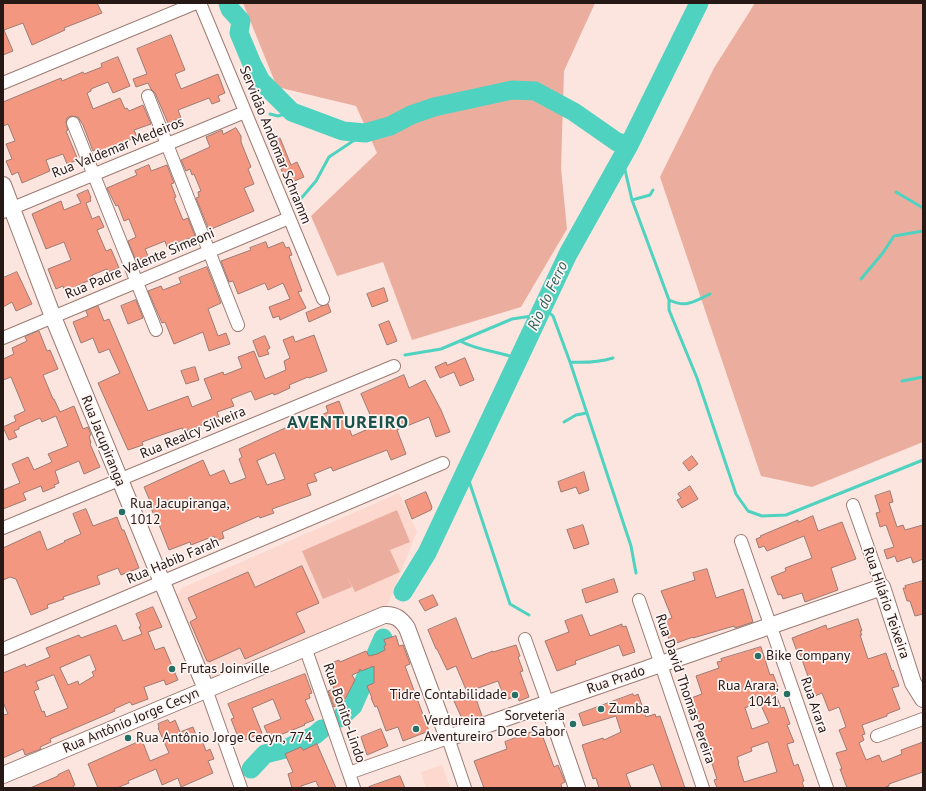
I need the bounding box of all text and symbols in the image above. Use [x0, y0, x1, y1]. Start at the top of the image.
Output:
street label: Servidão Andomar Schramm [236, 63, 314, 227]
street label: Rua Valdemar Medeiros [50, 114, 186, 182]
street label: Rua Padre Valente Simeoni [63, 225, 217, 303]
water label: Rio do Ferro [524, 259, 572, 333]
street label: Rua Jacupiranga [77, 393, 129, 489]
street label: Rua Realcy Silveira [138, 403, 248, 463]
district label: AVENTUREIRO [287, 412, 409, 434]
place label: Rua Jacupiranga, 1012 [130, 496, 230, 528]
marker: Rua Jacupiranga, 1012 [117, 507, 127, 517]
street label: Rua Habib Farah [124, 534, 222, 588]
street label: Rua Hilário Teixeira [859, 545, 913, 661]
street label: Rua David Thomas Pereira [652, 612, 718, 766]
place label: Bike Company [766, 648, 850, 664]
marker: Bike Company [753, 651, 763, 661]
place label: Frutas Joinville [180, 661, 270, 677]
street label: Rua Bonito-Lindo [319, 661, 369, 765]
street label: Rua Prado [585, 662, 647, 698]
marker: Frutas Joinville [167, 664, 177, 674]
street label: Rua Arara [797, 675, 831, 735]
place label: Rua Arara, 1041 [718, 678, 779, 710]
street label: Rua Antônio Jorge Cecyn [60, 685, 202, 757]
place label: Tidre Contabilidade [390, 687, 507, 703]
marker: Rua Arara, 1041 [782, 689, 792, 699]
marker: Tidre Contabilidade [510, 690, 520, 700]
place label: Zumba [609, 701, 650, 717]
marker: Zumba [596, 704, 606, 714]
place label: Sorveteria Doce Sabor [497, 708, 565, 740]
place label: Verdureira Aventureiro [424, 713, 493, 746]
marker: Sorveteria Doce Sabor [568, 719, 578, 729]
marker: Verdureira Aventureiro [411, 724, 421, 734]
place label: Rua Antônio Jorge Cecyn, 774 [136, 730, 312, 746]
marker: Rua Antônio Jorge Cecyn, 774 [123, 733, 133, 743]

